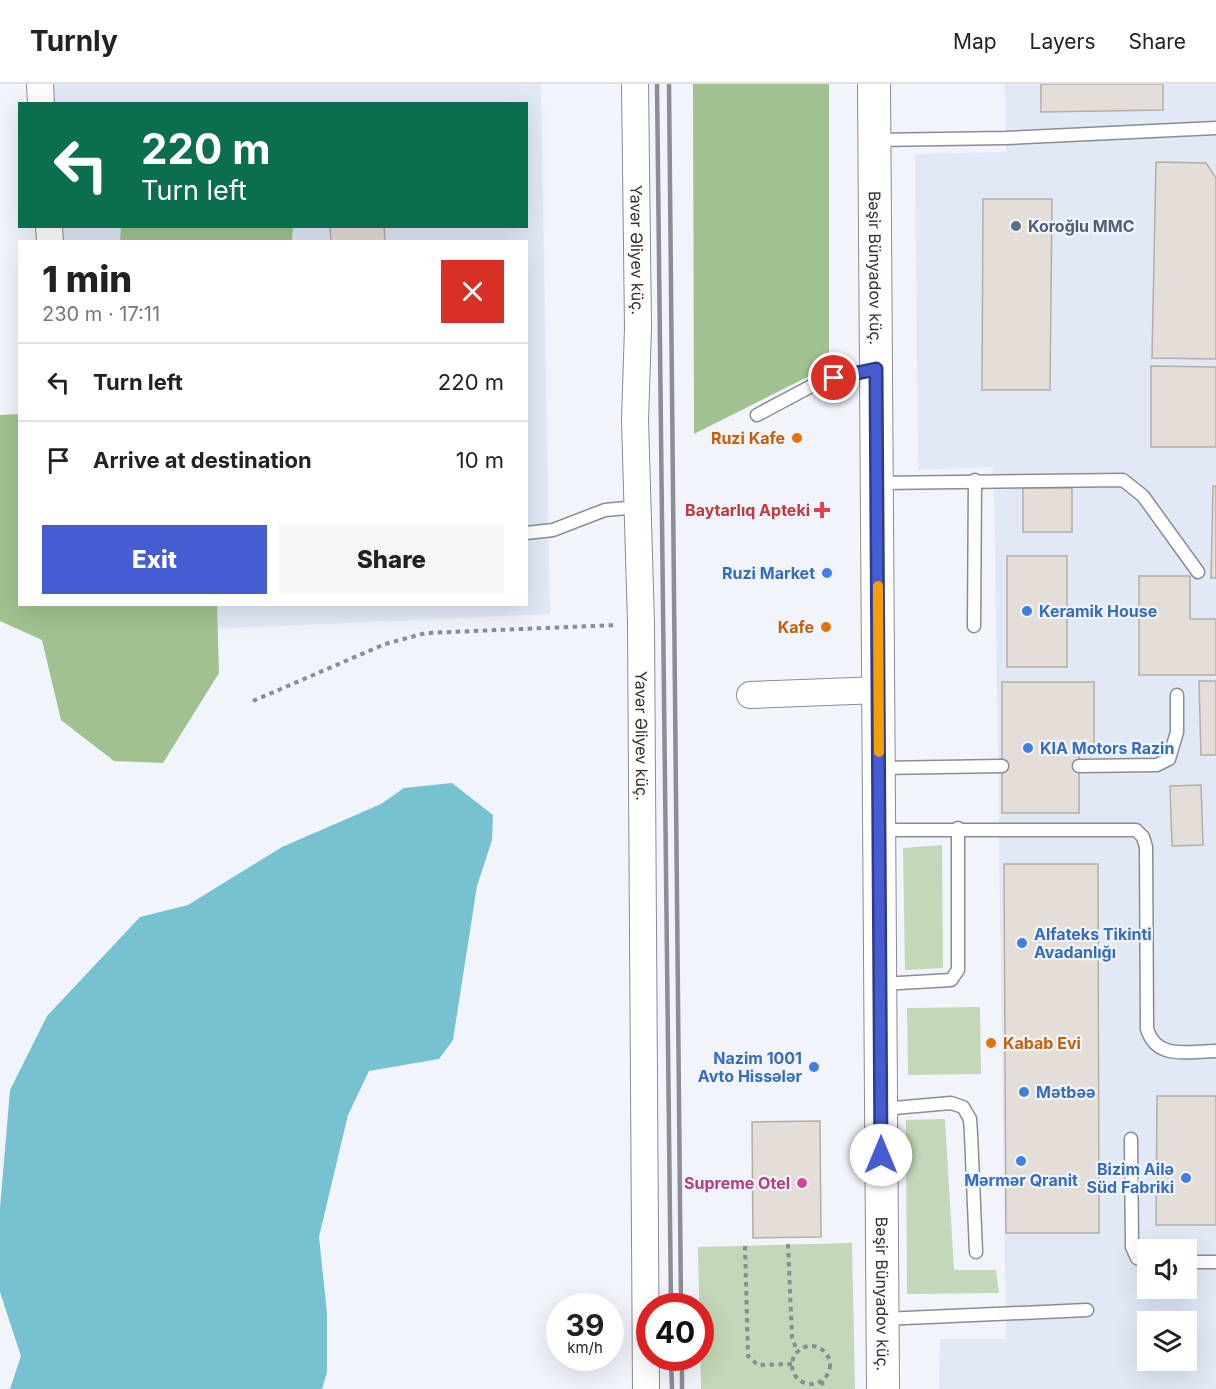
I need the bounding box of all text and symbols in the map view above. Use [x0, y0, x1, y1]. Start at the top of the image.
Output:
text: Turnly [30, 24, 118, 58]
text: Map [953, 29, 997, 54]
text: Layers [1030, 29, 1096, 54]
text: Share [1129, 29, 1186, 54]
text: 220 m [141, 123, 271, 174]
icon: left [42, 126, 120, 204]
text: Turn left [141, 174, 247, 207]
street label: Yavər Əliyev küç. [626, 185, 648, 315]
street label: Bəşir Bünyadov küç. [865, 191, 886, 345]
place label: Koroğlu MMC [1028, 216, 1135, 236]
marker: Koroğlu MMC [1009, 219, 1023, 233]
text: 1 min [42, 257, 132, 301]
button: close [441, 260, 504, 323]
text: 230 m · 17:11 [42, 302, 160, 326]
pin [808, 352, 859, 403]
icon: arrive [817, 361, 850, 394]
icon: left [42, 366, 75, 399]
text: Turn left [93, 369, 183, 395]
text: 220 m [438, 369, 504, 395]
place label: Ruzi Kafe [711, 428, 785, 448]
marker: Ruzi Kafe [790, 431, 804, 445]
icon: arrive [42, 444, 75, 477]
text: Arrive at destination [93, 447, 312, 473]
text: 10 m [456, 447, 504, 473]
place label: Baytarlıq Apteki [685, 500, 810, 520]
marker: Baytarlıq Apteki [815, 503, 829, 517]
button: Exit [42, 525, 267, 594]
button: Share [279, 525, 504, 594]
place label: Ruzi Market [722, 563, 815, 583]
marker: Ruzi Market [820, 566, 834, 580]
place label: Keramik House [1039, 601, 1157, 621]
marker: Keramik House [1020, 604, 1034, 618]
place label: Kafe [778, 617, 814, 637]
marker: Kafe [819, 620, 833, 634]
street label: Yavər Əliyev küç. [631, 671, 652, 801]
place label: KIA Motors Razin [1040, 738, 1174, 758]
marker: KIA Motors Razin [1021, 741, 1035, 755]
place label: Alfateks Tikinti Avadanlığı [1034, 924, 1152, 962]
marker: Alfateks Tikinti Avadanlığı [1015, 936, 1029, 950]
place label: Kabab Evi [1003, 1033, 1081, 1053]
marker: Kabab Evi [984, 1036, 998, 1050]
place label: Nazim 1001 Avto Hissələr [698, 1048, 802, 1086]
marker: Nazim 1001 Avto Hissələr [807, 1060, 821, 1074]
place label: Mətbəə [1036, 1082, 1095, 1102]
marker: Mətbəə [1017, 1085, 1031, 1099]
position arrow [849, 1123, 913, 1187]
marker: Mərmər Qranit [1014, 1154, 1028, 1168]
place label: Bizim Ailə Süd Fabriki [1087, 1159, 1174, 1197]
place label: Mərmər Qranit [964, 1170, 1078, 1190]
marker: Bizim Ailə Süd Fabriki [1179, 1171, 1193, 1185]
place label: Supreme Otel [684, 1173, 790, 1193]
marker: Supreme Otel [795, 1176, 809, 1190]
street label: Bəşir Bünyadov küç. [872, 1217, 893, 1371]
map controls [1137, 1239, 1197, 1371]
button: sound [1137, 1239, 1197, 1299]
speed limit sign: 40 [636, 1293, 714, 1371]
text: 39 [566, 1307, 604, 1343]
button: layers [1137, 1311, 1197, 1371]
text: km/h [567, 1338, 603, 1357]

